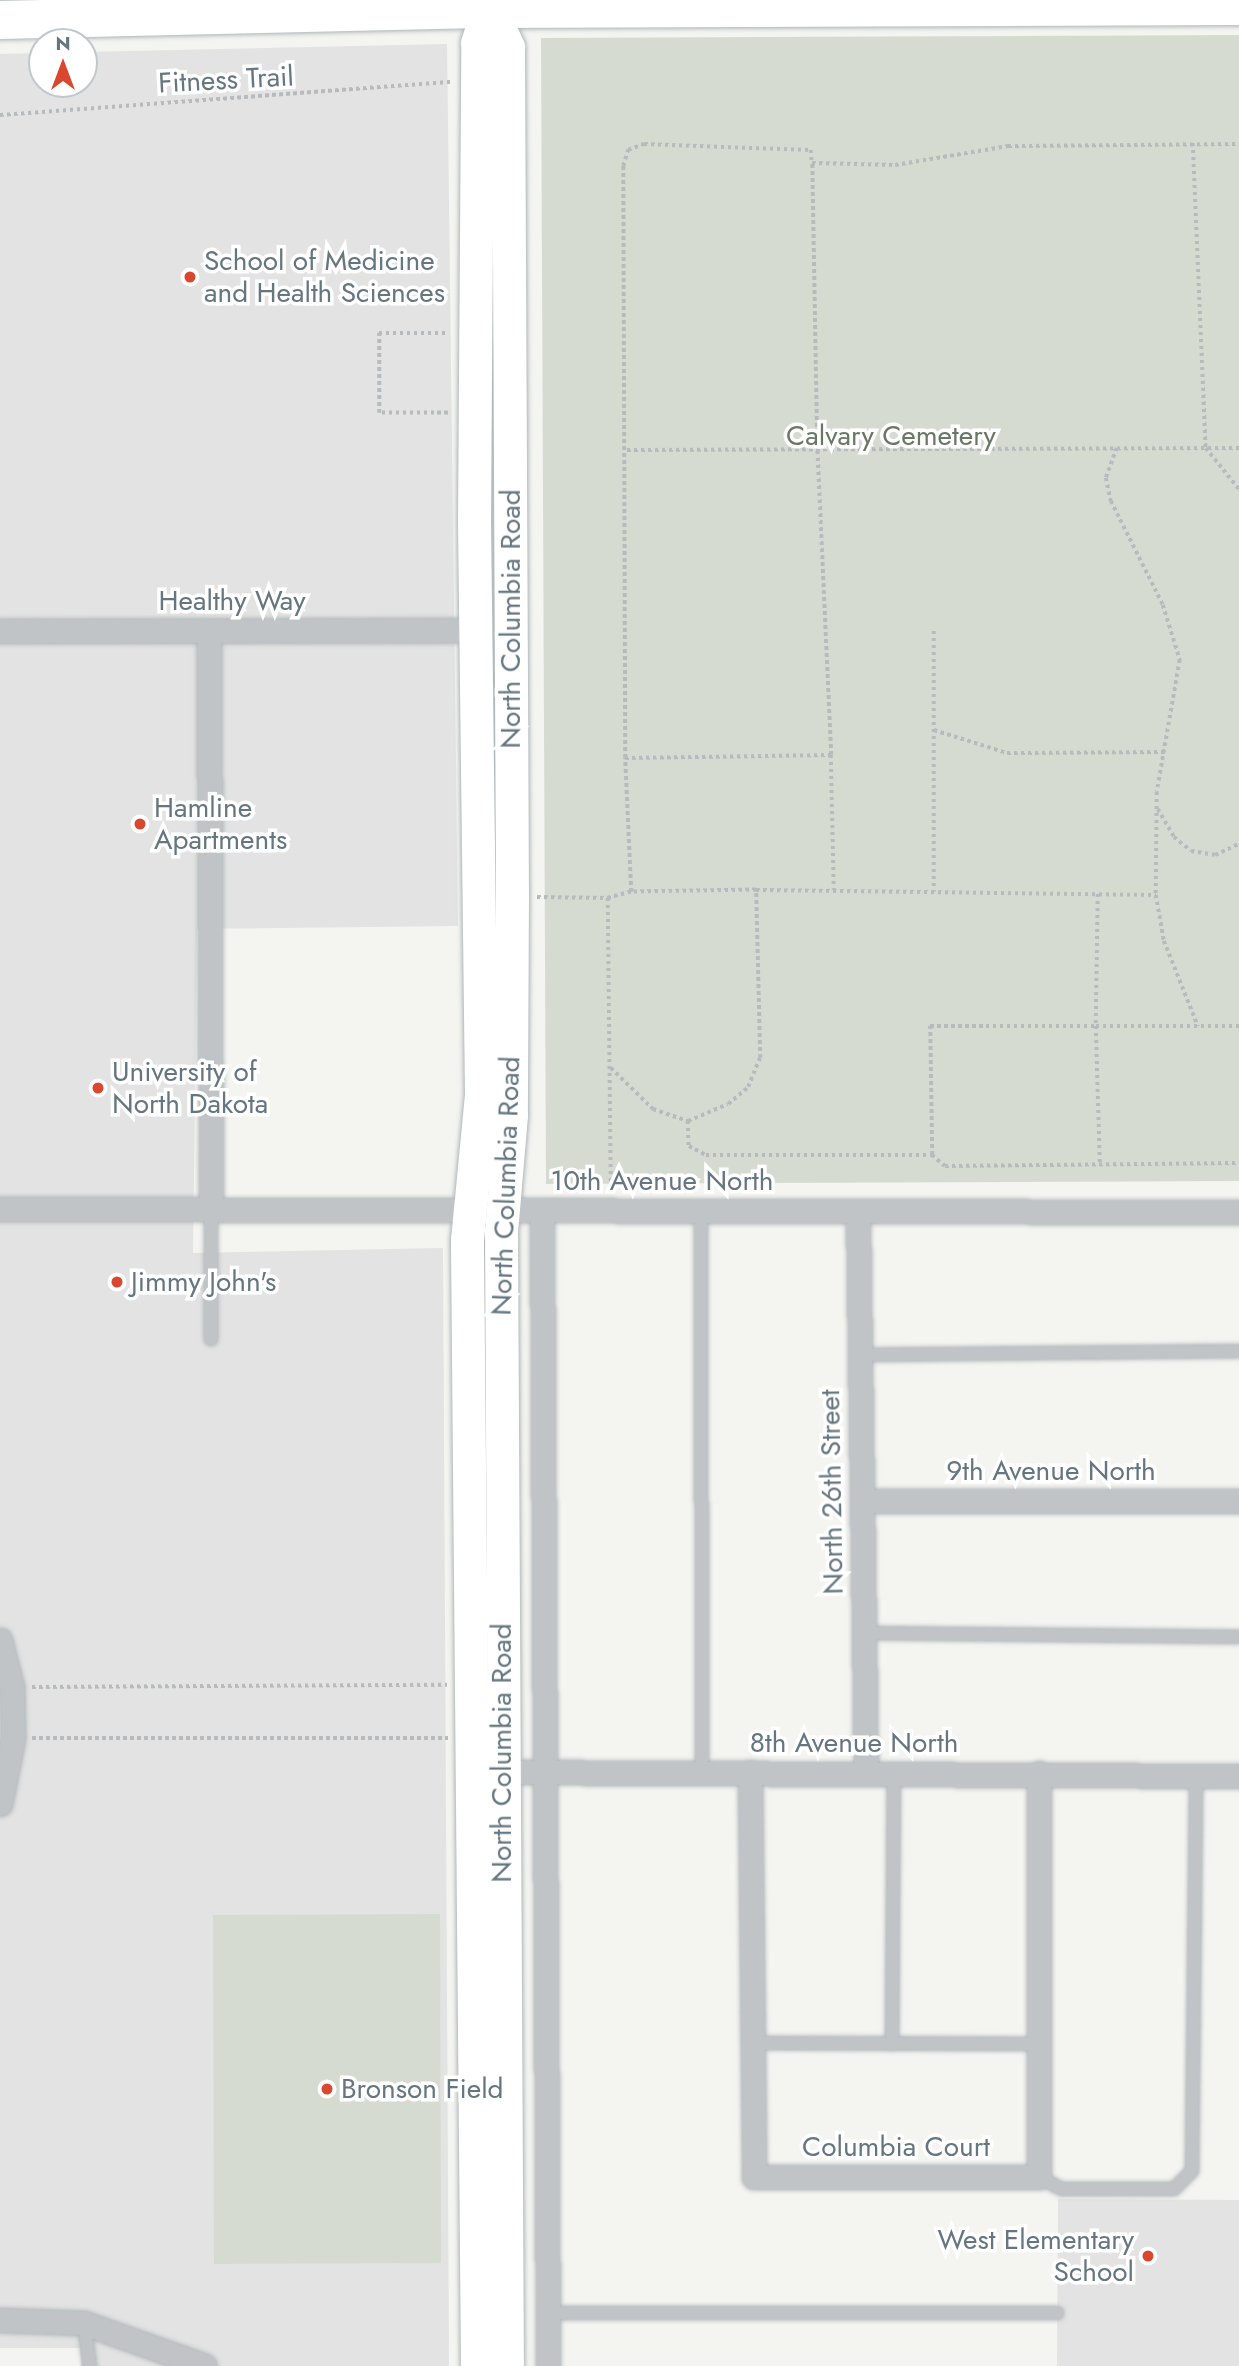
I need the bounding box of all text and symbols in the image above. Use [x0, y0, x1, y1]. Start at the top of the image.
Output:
north arrow [28, 28, 98, 98]
text: N [55, 30, 71, 57]
street label: Fitness Trail [157, 60, 295, 100]
place label: School of Medicine and Health Sciences [204, 244, 445, 310]
marker: School of Medicine and Health Sciences [182, 269, 198, 285]
park label: Calvary Cemetery [786, 419, 996, 453]
street label: North Columbia Road [494, 489, 528, 749]
street label: Healthy Way [159, 584, 305, 618]
place label: Hamline Apartments [154, 791, 287, 857]
marker: Hamline Apartments [132, 816, 148, 832]
place label: University of North Dakota [112, 1055, 268, 1121]
street label: North Columbia Road [485, 1056, 527, 1316]
marker: University of North Dakota [90, 1080, 106, 1096]
street label: 10th Avenue North [551, 1164, 773, 1198]
place label: Jimmy John's [131, 1265, 276, 1299]
marker: Jimmy John's [109, 1274, 125, 1290]
street label: North 26th Street [813, 1389, 851, 1595]
street label: 9th Avenue North [946, 1454, 1156, 1488]
street label: North Columbia Road [485, 1623, 519, 1883]
street label: 8th Avenue North [750, 1726, 958, 1760]
place label: Bronson Field [341, 2072, 504, 2106]
marker: Bronson Field [319, 2081, 335, 2097]
street label: Columbia Court [802, 2130, 990, 2164]
place label: West Elementary School [938, 2223, 1134, 2289]
marker: West Elementary School [1140, 2248, 1156, 2264]

